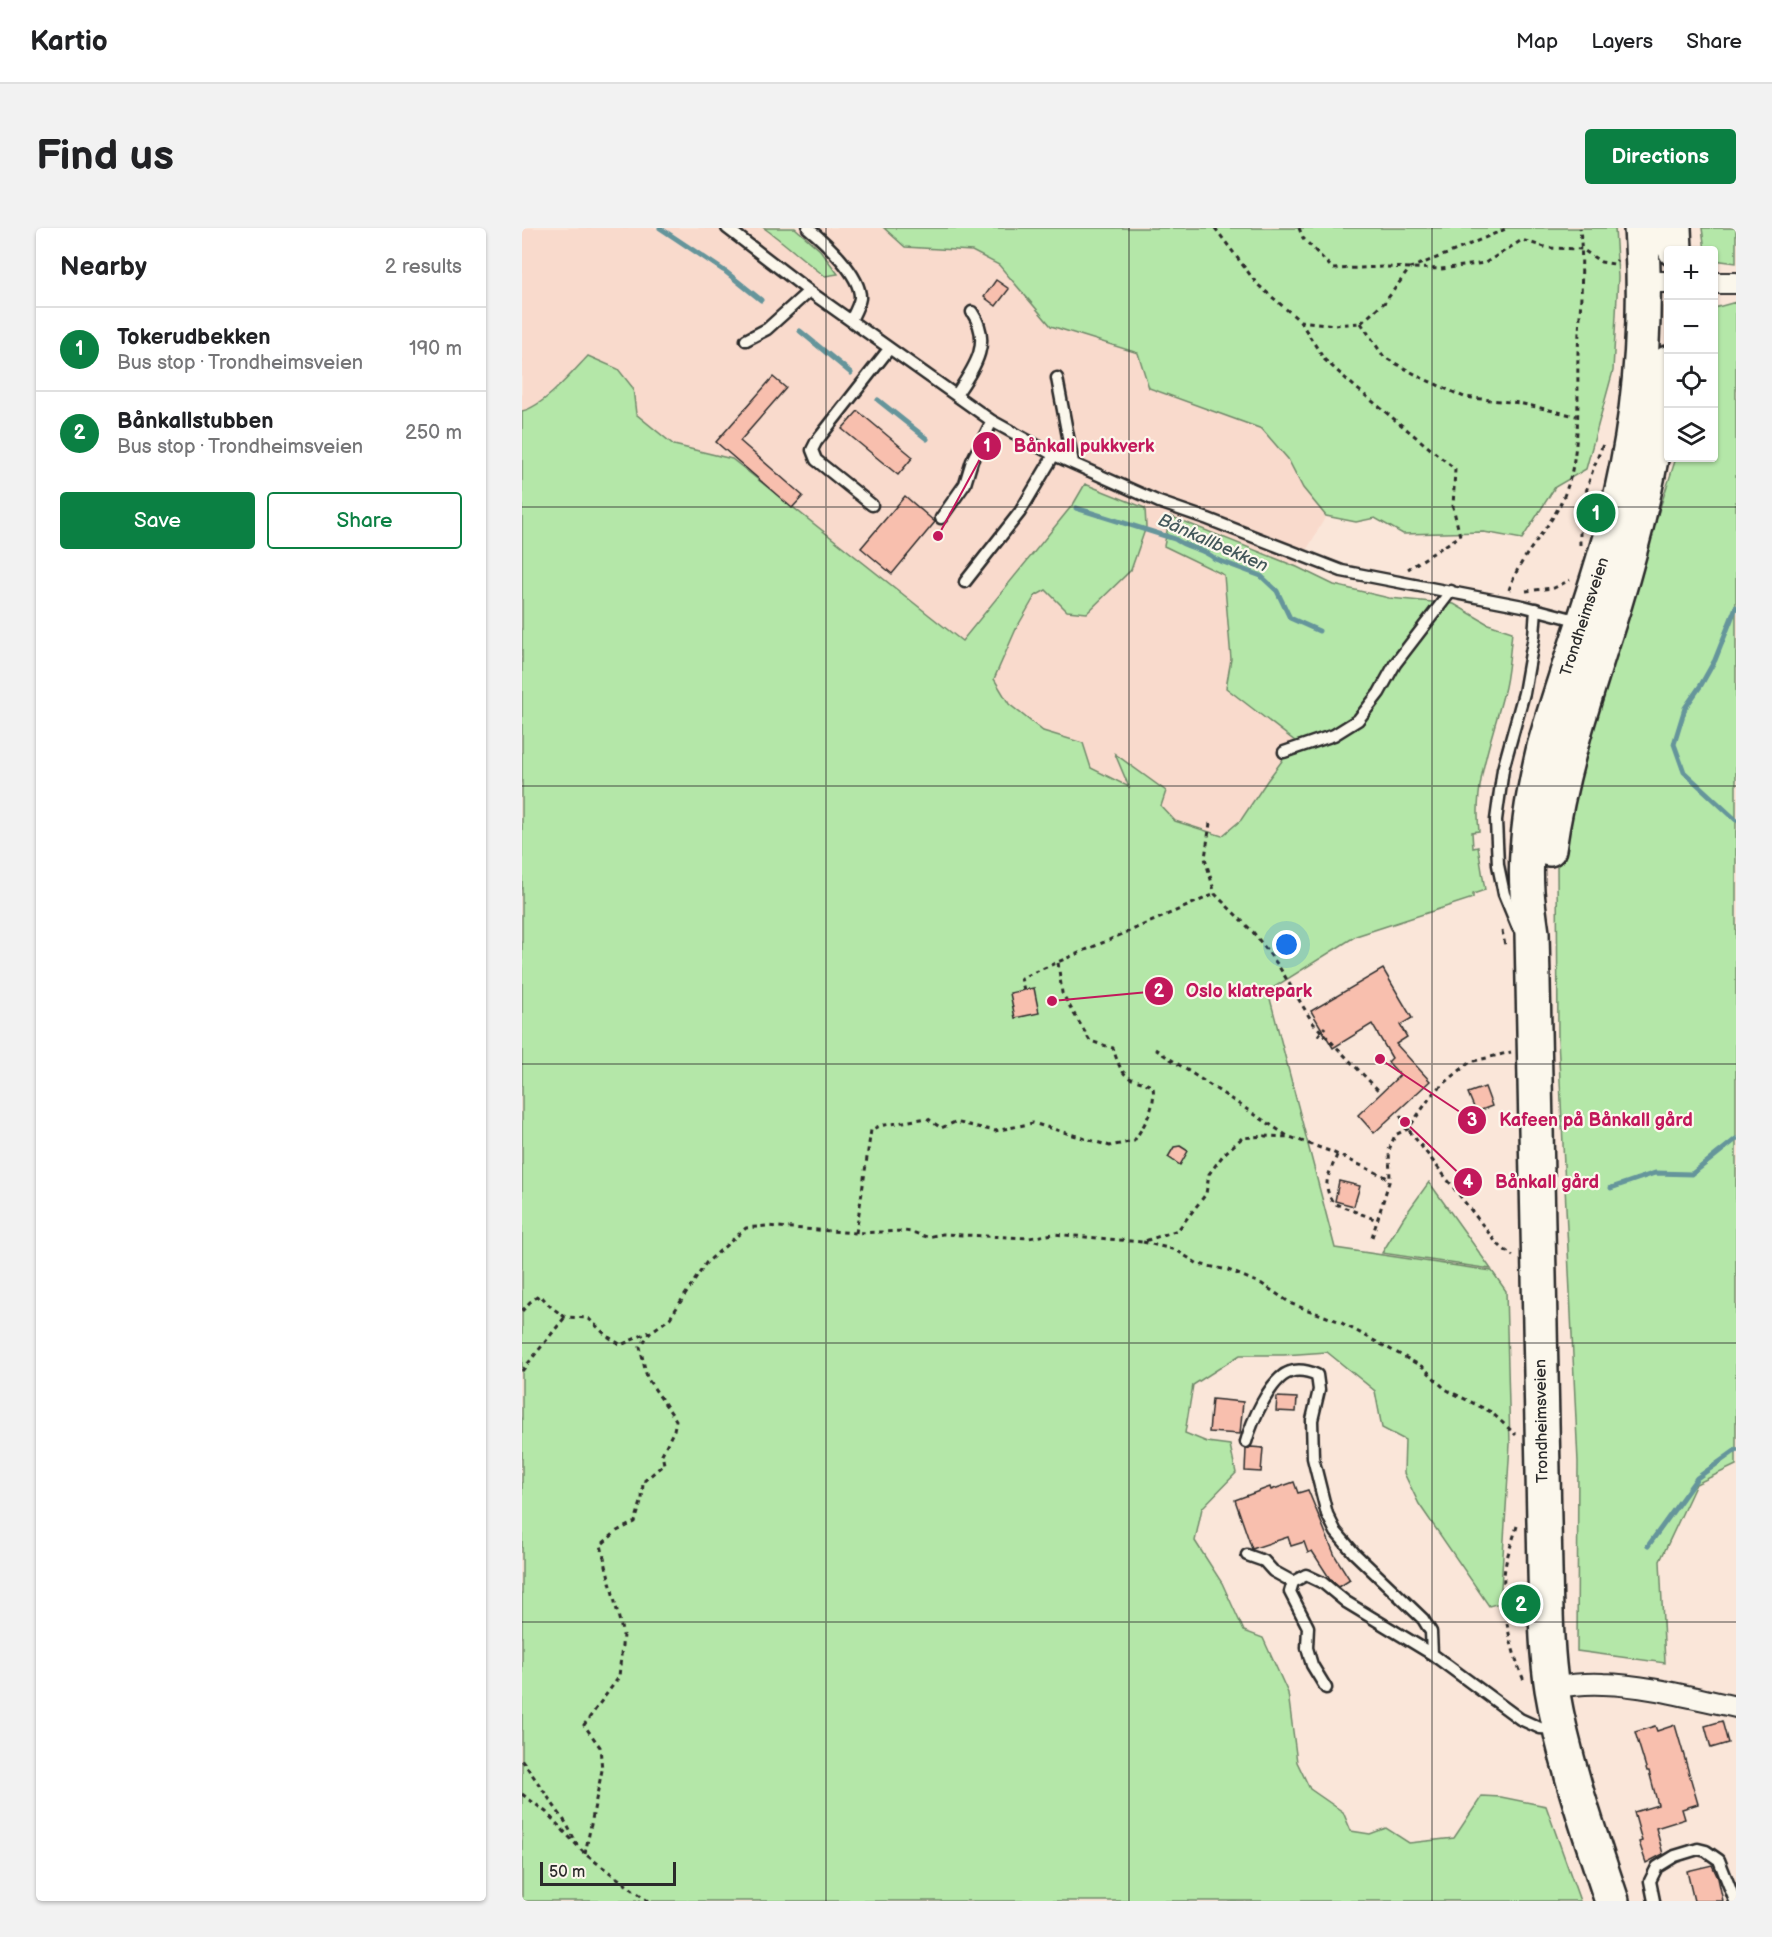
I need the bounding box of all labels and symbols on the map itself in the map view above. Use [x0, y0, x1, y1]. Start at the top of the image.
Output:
callout: Bånkall pukkverk [972, 428, 1167, 464]
text: 1 [983, 436, 991, 457]
text: Bånkall pukkverk [1014, 436, 1155, 457]
pin: 1 [1576, 490, 1616, 536]
water label: Bånkallbekken [1155, 509, 1271, 577]
street label: Trondheimsveien [1557, 555, 1613, 679]
your location [1272, 930, 1301, 959]
callout: Oslo klatrepark [1144, 973, 1324, 1009]
text: 2 [1154, 981, 1165, 1002]
text: Oslo klatrepark [1186, 981, 1313, 1002]
callout: Kafeen på Bånkall gård [1457, 1102, 1705, 1138]
text: 3 [1467, 1110, 1477, 1131]
text: Kafeen på Bånkall gård [1499, 1110, 1693, 1131]
callout: Bånkall gård [1453, 1164, 1611, 1200]
text: 4 [1463, 1172, 1474, 1193]
text: Bånkall gård [1495, 1172, 1599, 1193]
street label: Trondheimsveien [1531, 1359, 1553, 1483]
pin: 2 [1502, 1582, 1540, 1626]
scale bar [540, 1859, 676, 1886]

